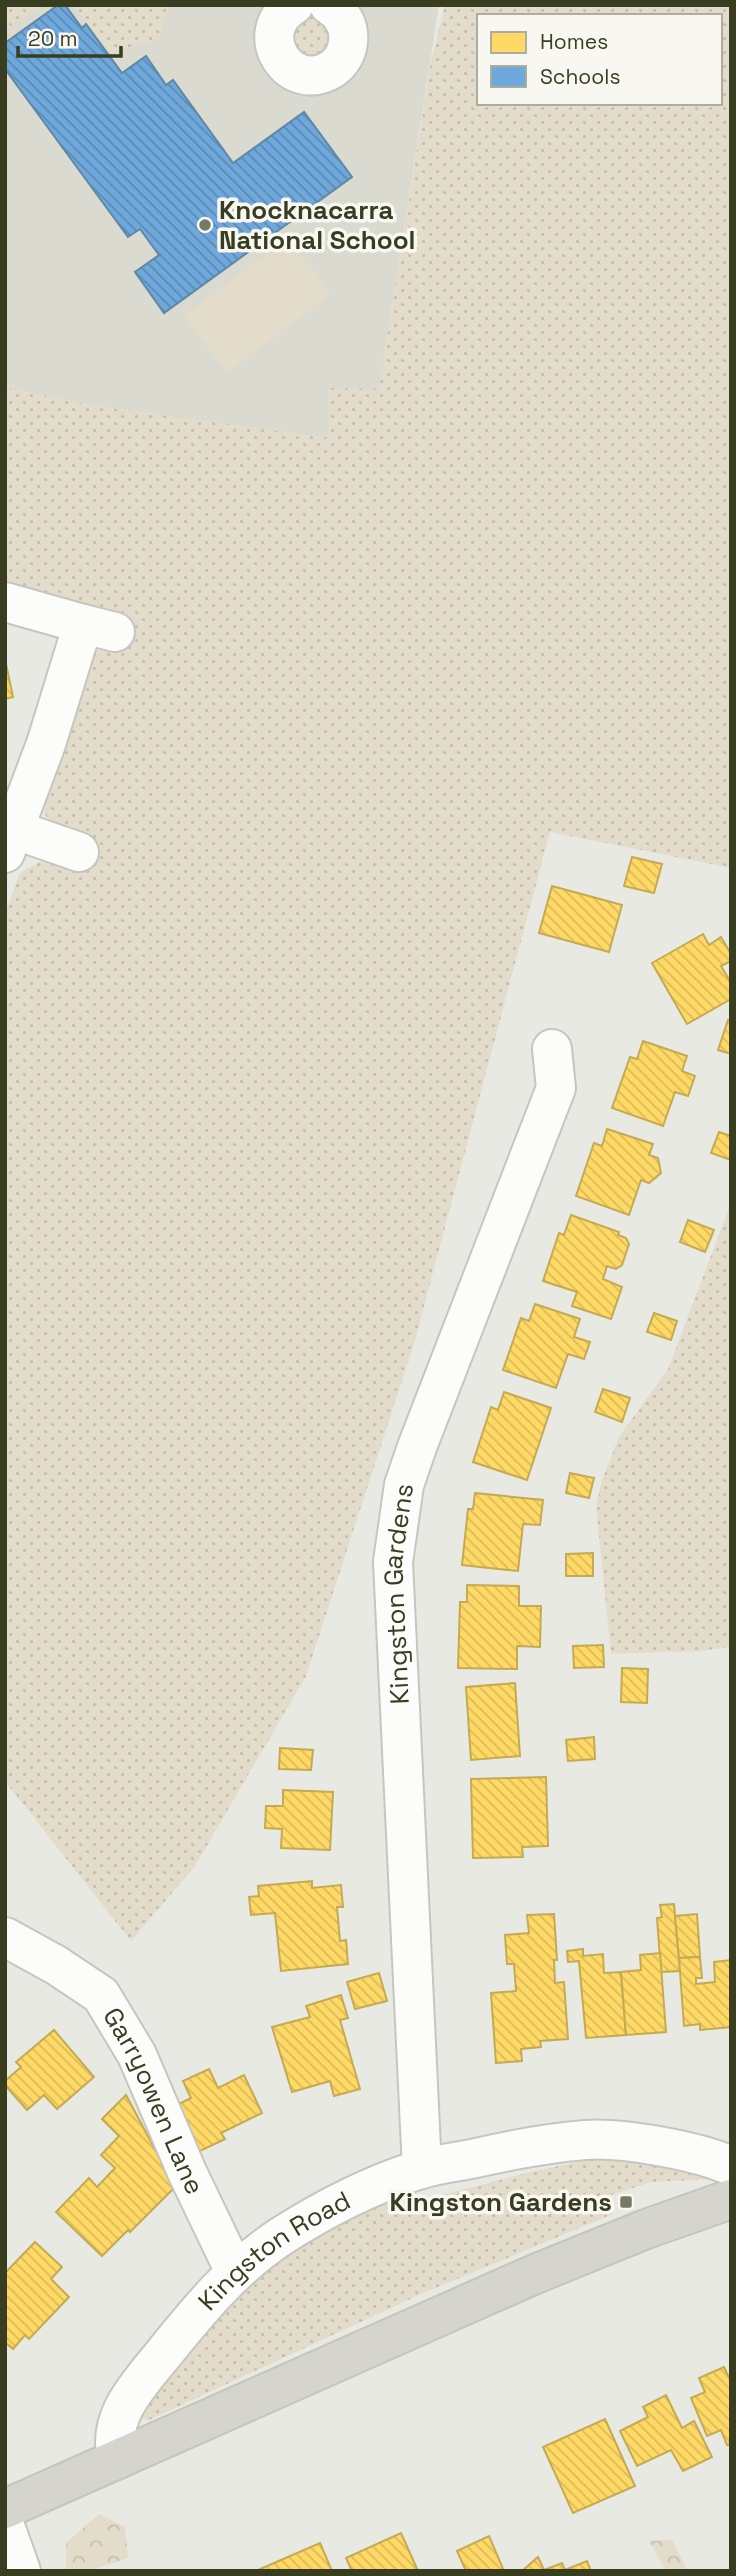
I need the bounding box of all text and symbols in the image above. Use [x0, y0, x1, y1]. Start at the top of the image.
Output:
scale bar [18, 14, 121, 58]
legend [477, 14, 722, 105]
text: 20 m [28, 25, 78, 52]
text: Homes [540, 28, 608, 55]
text: Schools [540, 63, 620, 90]
place label: Knocknacarra National School [219, 193, 416, 257]
marker: Knocknacarra National School [197, 217, 213, 233]
street label: Kingston Gardens [375, 1481, 421, 1705]
street label: Garryowen Lane [95, 2001, 212, 2200]
street label: Kingston Road [190, 2183, 356, 2318]
place label: Kingston Gardens [390, 2185, 612, 2219]
marker: Kingston Gardens [618, 2194, 634, 2210]

